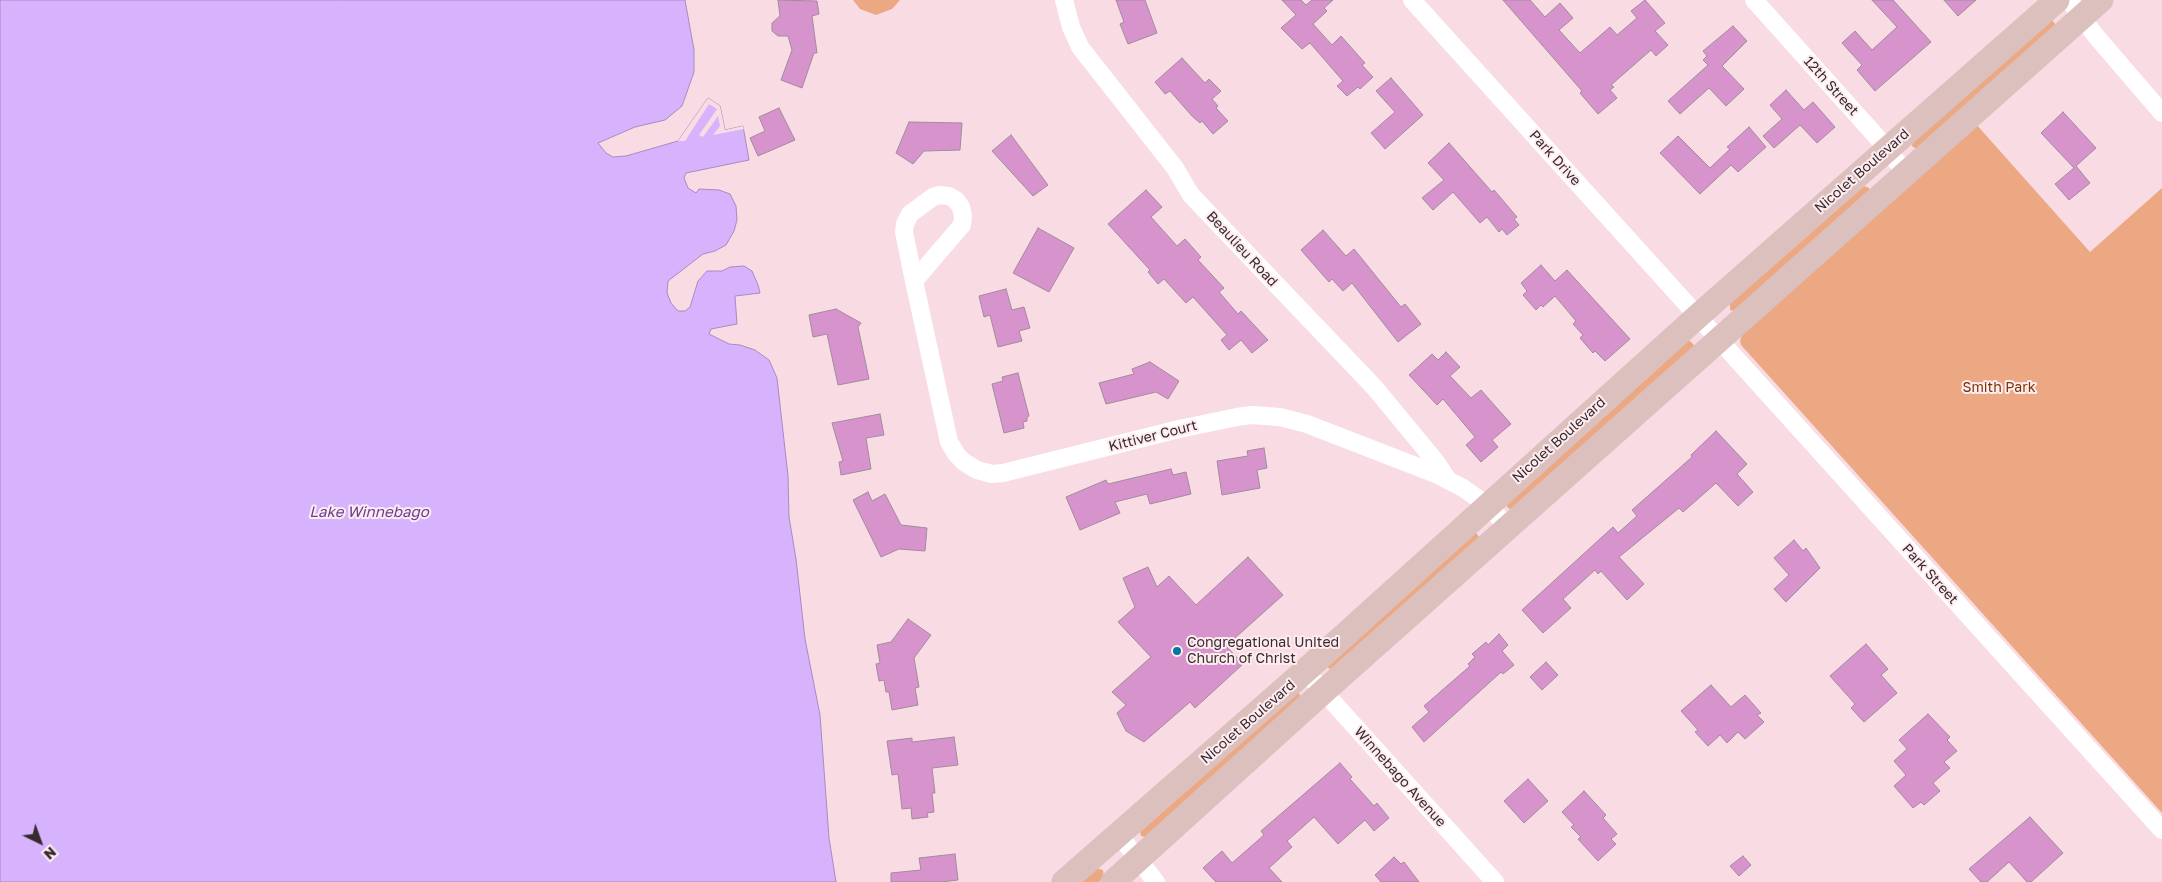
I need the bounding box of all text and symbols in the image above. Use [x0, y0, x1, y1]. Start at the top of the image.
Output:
street label: 12th Street [1800, 53, 1862, 119]
street label: Nicolet Boulevard [1811, 125, 1913, 217]
street label: Park Drive [1526, 127, 1584, 189]
street label: Beaulieu Road [1203, 208, 1281, 290]
park label: Smith Park [1962, 380, 2036, 396]
street label: Nicolet Boulevard [1509, 394, 1609, 486]
street label: Kittiver Court [1107, 417, 1199, 455]
water label: Lake Winnebago [309, 503, 429, 521]
street label: Park Street [1899, 540, 1961, 608]
place label: Congregational United Church of Christ [1187, 635, 1339, 668]
marker: Congregational United Church of Christ [1171, 645, 1183, 657]
street label: Nicolet Boulevard [1197, 676, 1299, 768]
street label: Winnebago Avenue [1351, 723, 1449, 831]
north arrow [15, 817, 65, 867]
text: N [41, 844, 60, 863]

